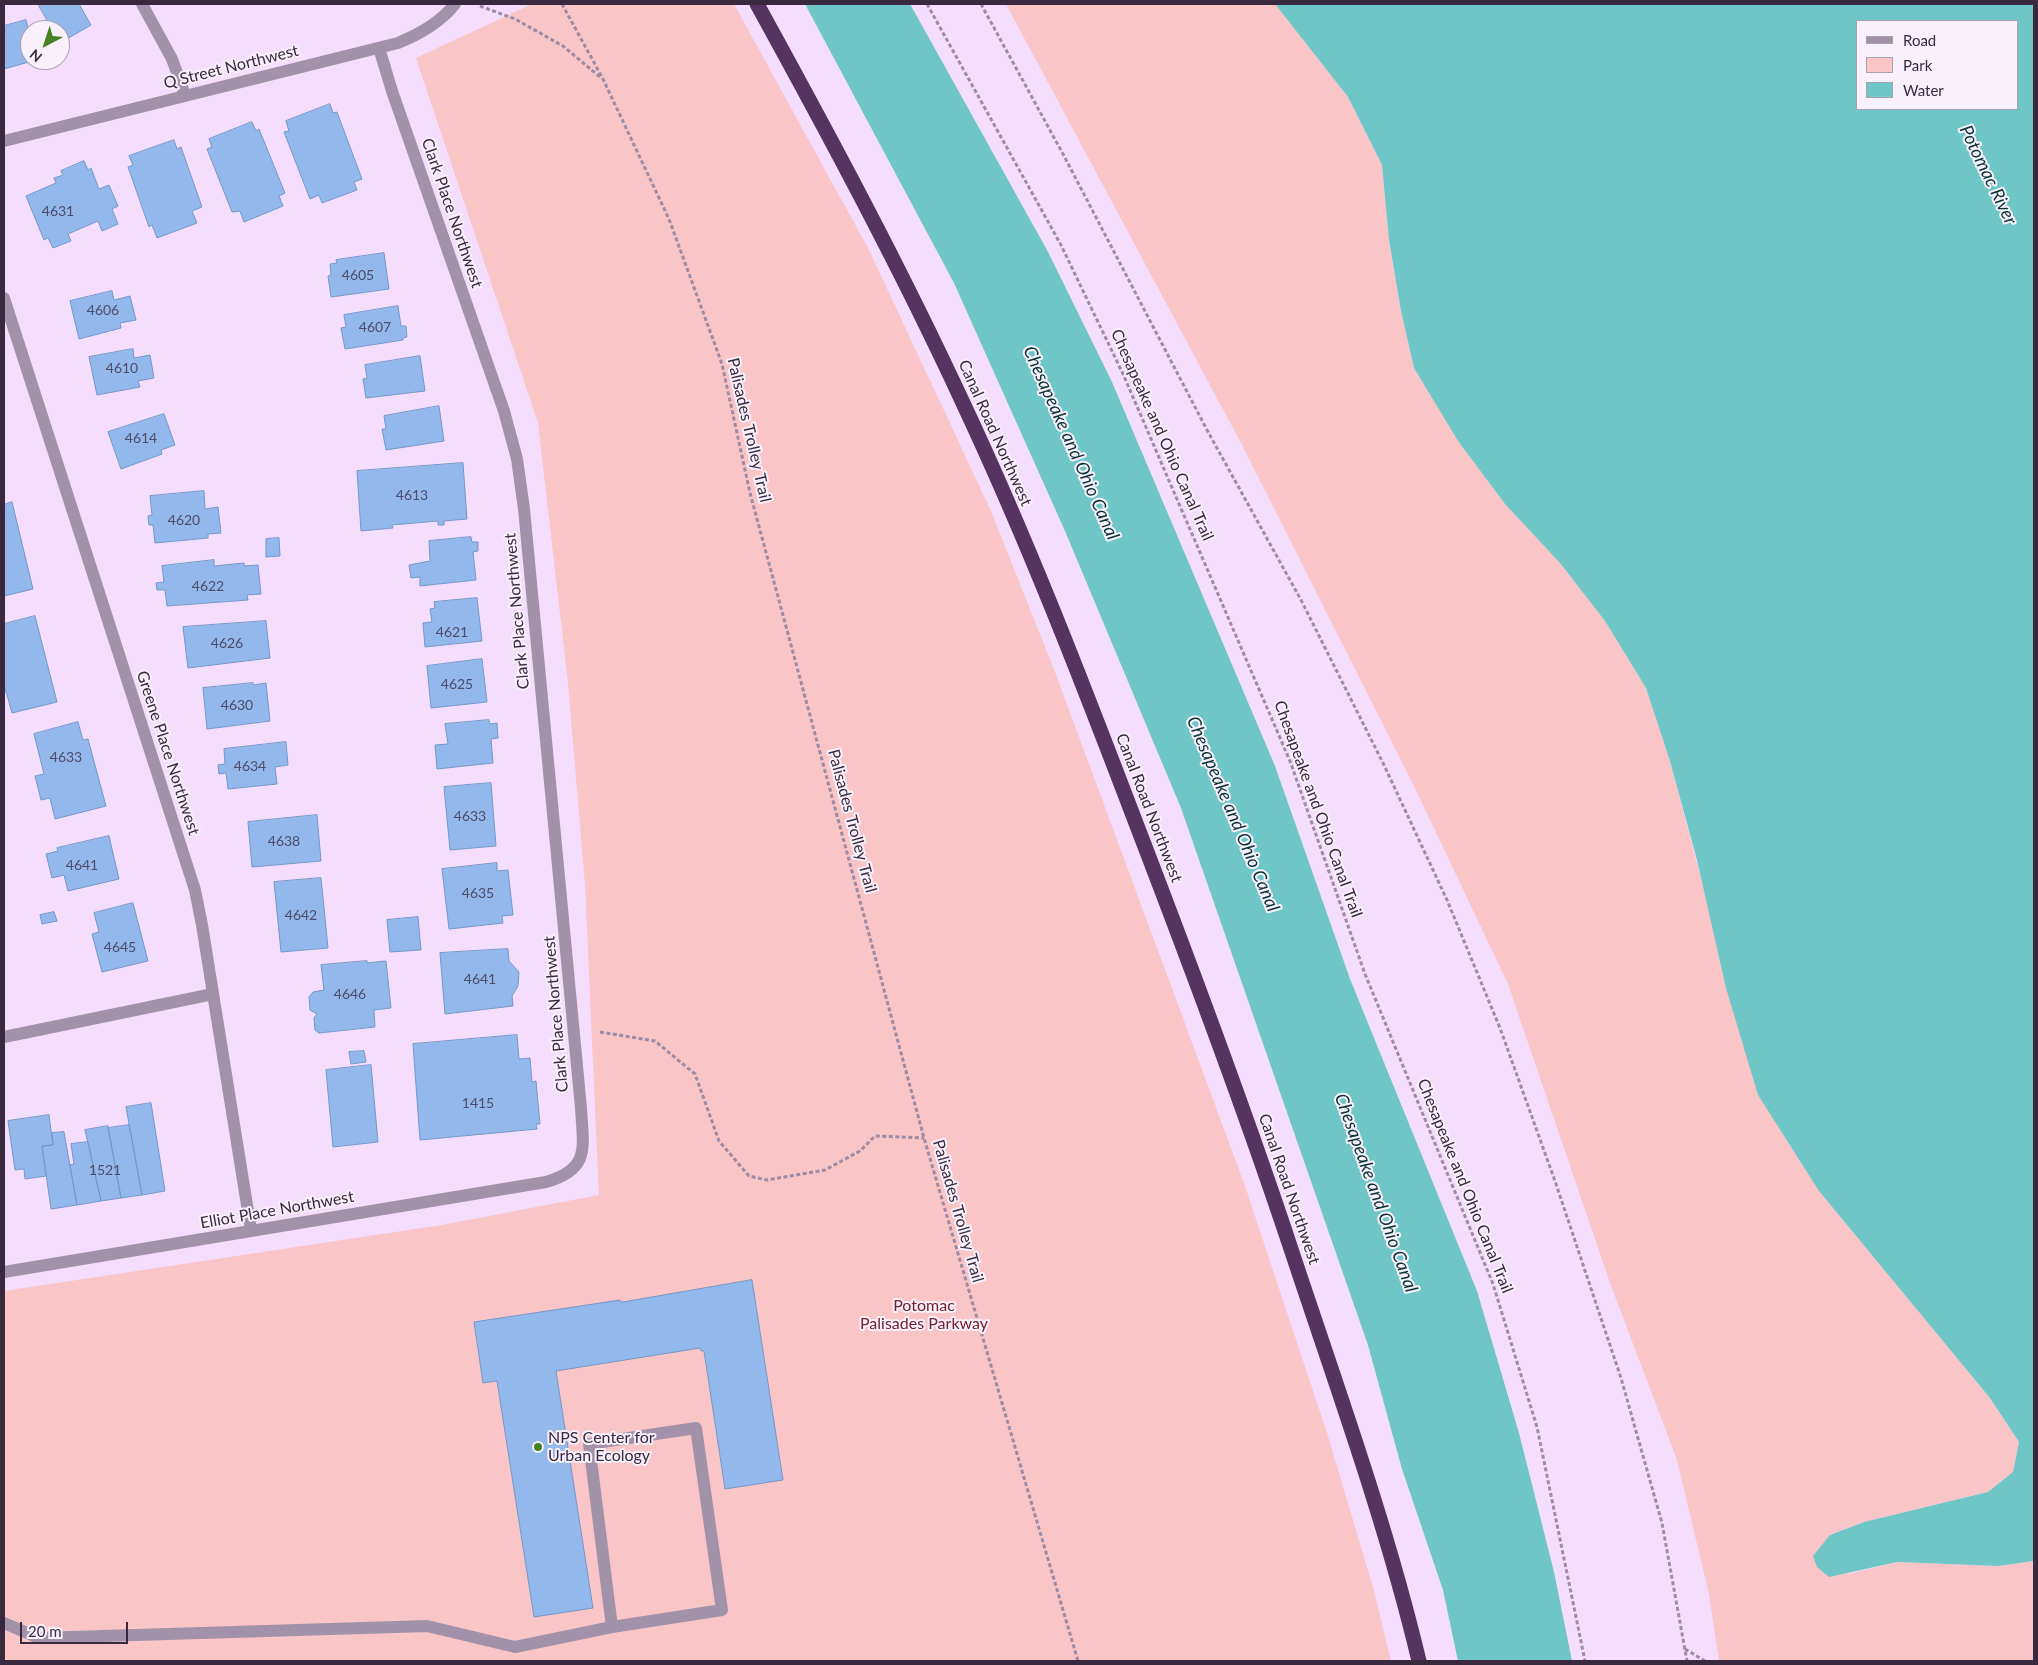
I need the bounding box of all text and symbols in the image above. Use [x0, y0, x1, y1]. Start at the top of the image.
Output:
north arrow [20, 20, 70, 70]
legend [1856, 20, 2018, 110]
text: Road [1903, 31, 1936, 49]
street label: Q Street Northwest [162, 41, 300, 93]
text: N [26, 46, 45, 66]
text: Park [1903, 56, 1932, 74]
text: Water [1903, 81, 1944, 99]
water label: Potomac River [1955, 122, 2021, 228]
street label: Clark Place Northwest [417, 136, 487, 290]
house number: 4631 [42, 203, 74, 219]
house number: 4605 [342, 267, 374, 283]
house number: 4606 [87, 302, 119, 318]
house number: 4607 [359, 319, 391, 335]
street label: Chesapeake and Ohio Canal Trail [1107, 326, 1217, 544]
water label: Chesapeake and Ohio Canal [1018, 343, 1124, 543]
street label: Palisades Trolley Trail [723, 356, 775, 504]
street label: Canal Road Northwest [954, 357, 1036, 509]
house number: 4610 [106, 360, 138, 376]
house number: 4614 [125, 430, 157, 446]
house number: 4613 [396, 487, 428, 503]
house number: 4620 [168, 512, 200, 528]
street label: Clark Place Northwest [501, 532, 533, 690]
house number: 4622 [192, 578, 224, 594]
house number: 4621 [436, 624, 468, 640]
house number: 4626 [211, 635, 243, 651]
street label: Greene Place Northwest [132, 668, 204, 838]
house number: 4625 [441, 676, 473, 692]
house number: 4630 [221, 697, 253, 713]
street label: Chesapeake and Ohio Canal Trail [1270, 698, 1366, 920]
water label: Chesapeake and Ohio Canal [1182, 713, 1284, 915]
street label: Canal Road Northwest [1112, 731, 1186, 885]
street label: Palisades Trolley Trail [824, 747, 880, 895]
house number: 4633 [50, 749, 82, 765]
house number: 4634 [234, 758, 266, 774]
house number: 4633 [454, 808, 486, 824]
house number: 4638 [268, 833, 300, 849]
house number: 4641 [66, 857, 98, 873]
house number: 4635 [462, 885, 494, 901]
house number: 4642 [285, 907, 317, 923]
street label: Clark Place Northwest [540, 935, 572, 1093]
house number: 4645 [104, 939, 136, 955]
house number: 4641 [464, 971, 496, 987]
house number: 4646 [334, 986, 366, 1002]
street label: Chesapeake and Ohio Canal Trail [1413, 1076, 1517, 1296]
water label: Chesapeake and Ohio Canal [1330, 1091, 1422, 1295]
house number: 1415 [462, 1095, 494, 1111]
street label: Canal Road Northwest [1254, 1111, 1324, 1267]
street label: Palisades Trolley Trail [928, 1137, 988, 1285]
house number: 1521 [89, 1162, 121, 1178]
street label: Elliot Place Northwest [199, 1187, 355, 1233]
park label: Potomac Palisades Parkway [860, 1296, 988, 1334]
place label: NPS Center for Urban Ecology [548, 1428, 655, 1466]
marker: NPS Center for Urban Ecology [532, 1441, 544, 1453]
scale bar [22, 1612, 130, 1644]
text: 20 m [28, 1622, 62, 1640]

